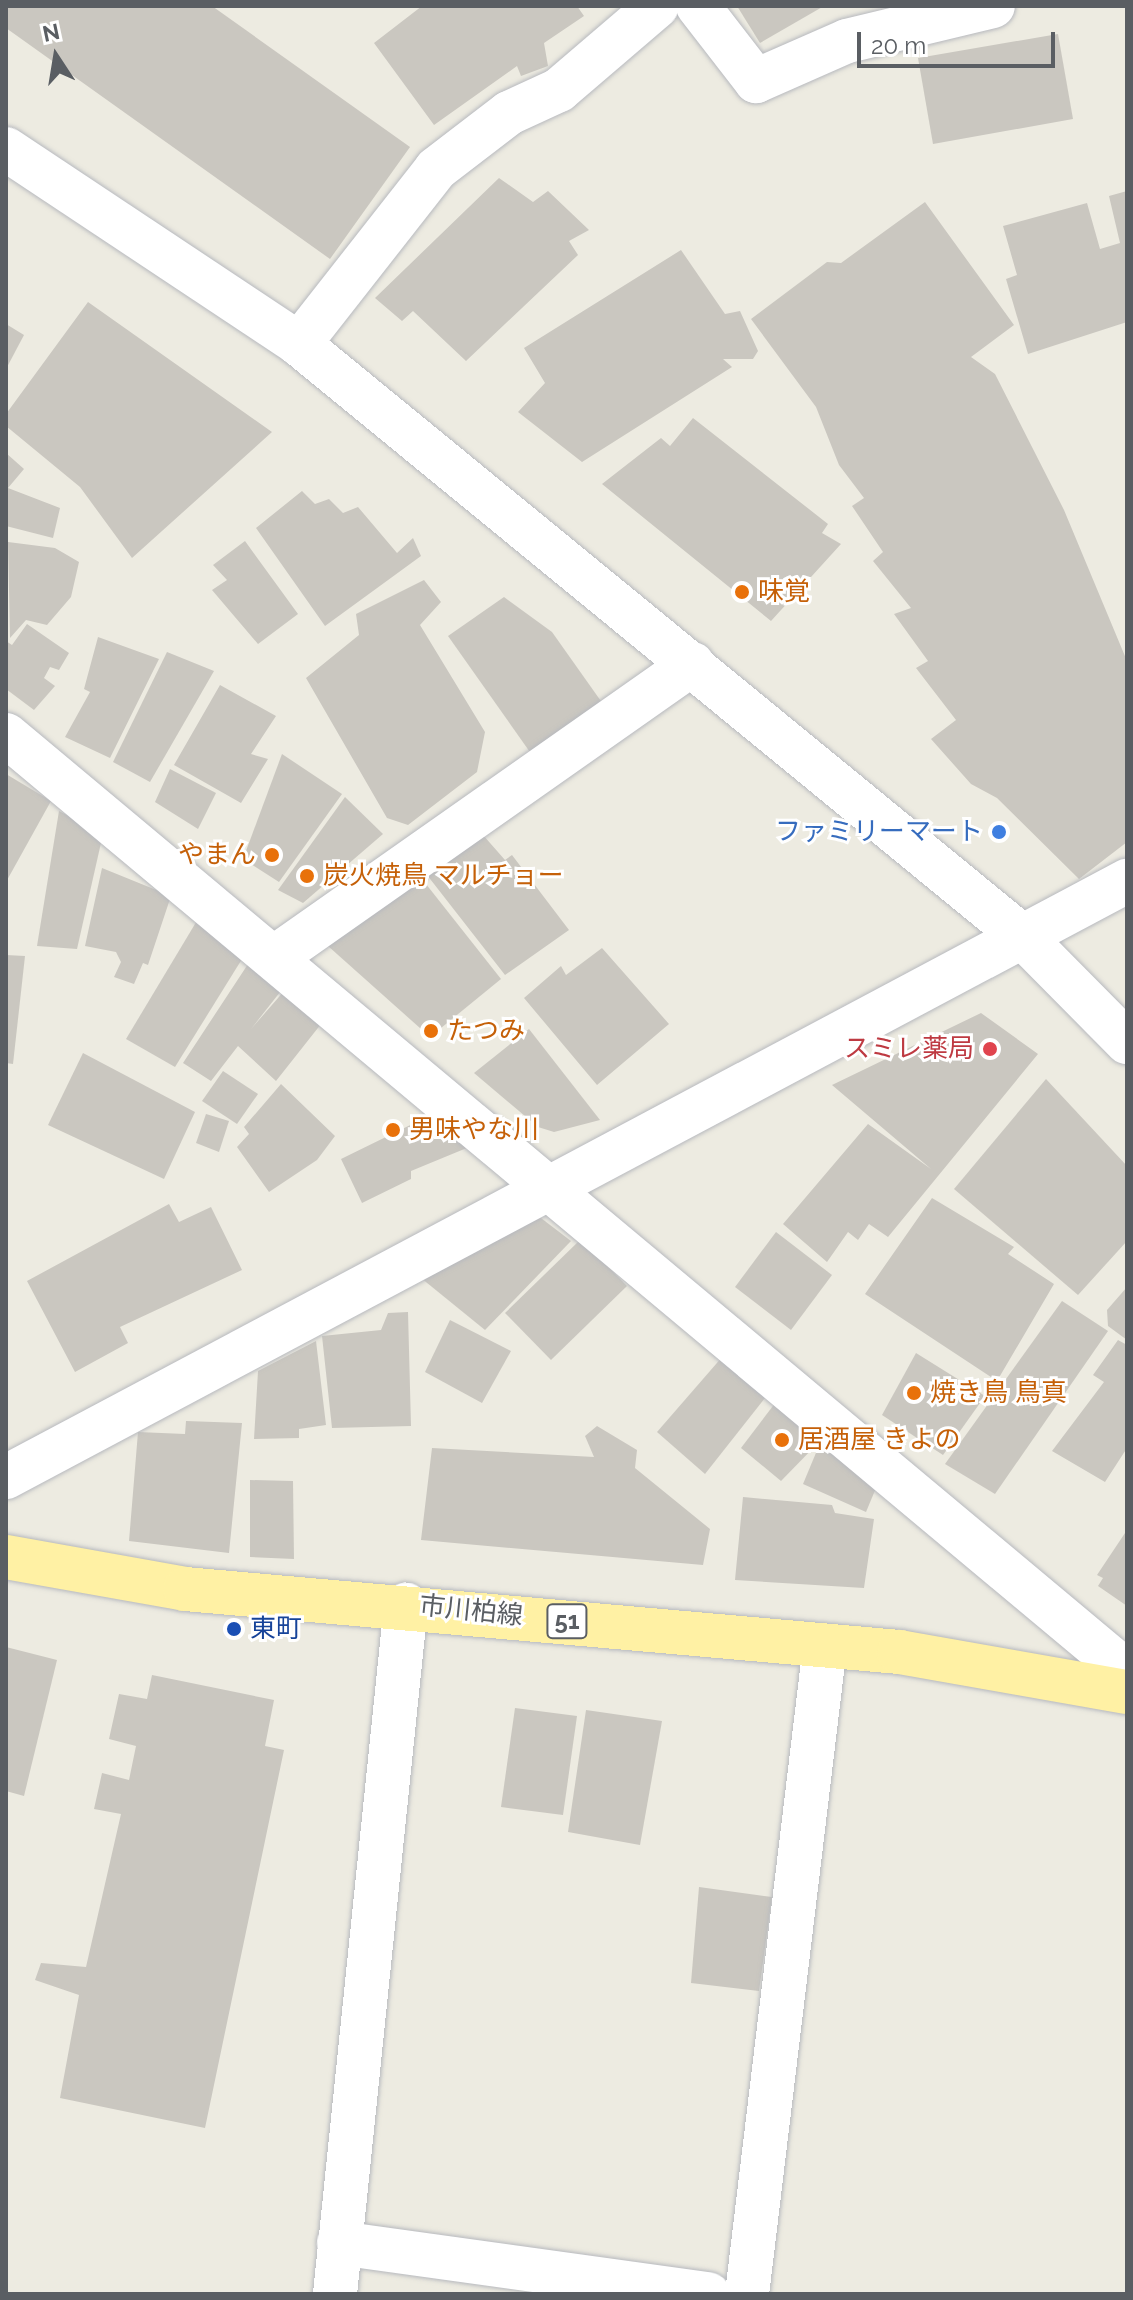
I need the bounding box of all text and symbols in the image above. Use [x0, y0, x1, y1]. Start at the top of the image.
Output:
north arrow [16, 16, 96, 96]
scale bar [861, 16, 1059, 66]
text: N [40, 18, 62, 47]
text: 20 m [871, 31, 926, 60]
place label: 味覚 [758, 576, 810, 608]
marker: 味覚 [733, 583, 751, 601]
place label: ファミリーマート [775, 816, 983, 848]
marker: ファミリーマート [990, 823, 1008, 841]
place label: やまん [178, 839, 256, 871]
marker: やまん [263, 846, 281, 864]
place label: 炭火焼鳥 マルチョー [323, 860, 564, 892]
marker: 炭火焼鳥 マルチョー [298, 867, 316, 885]
place label: たつみ [447, 1015, 525, 1047]
marker: たつみ [422, 1022, 440, 1040]
place label: スミレ薬局 [844, 1033, 974, 1065]
marker: スミレ薬局 [981, 1040, 999, 1058]
place label: 男味やな川 [409, 1114, 539, 1146]
marker: 男味やな川 [384, 1121, 402, 1139]
place label: 焼き鳥 鳥真 [930, 1377, 1067, 1409]
marker: 焼き鳥 鳥真 [905, 1384, 923, 1402]
place label: 居酒屋 きよの [798, 1424, 961, 1456]
marker: 居酒屋 きよの [773, 1431, 791, 1449]
street label: 市川柏線 [418, 1590, 524, 1632]
road number: 51 [545, 1601, 589, 1641]
place label: 東町 [250, 1613, 302, 1645]
marker: 東町 [225, 1620, 243, 1638]

